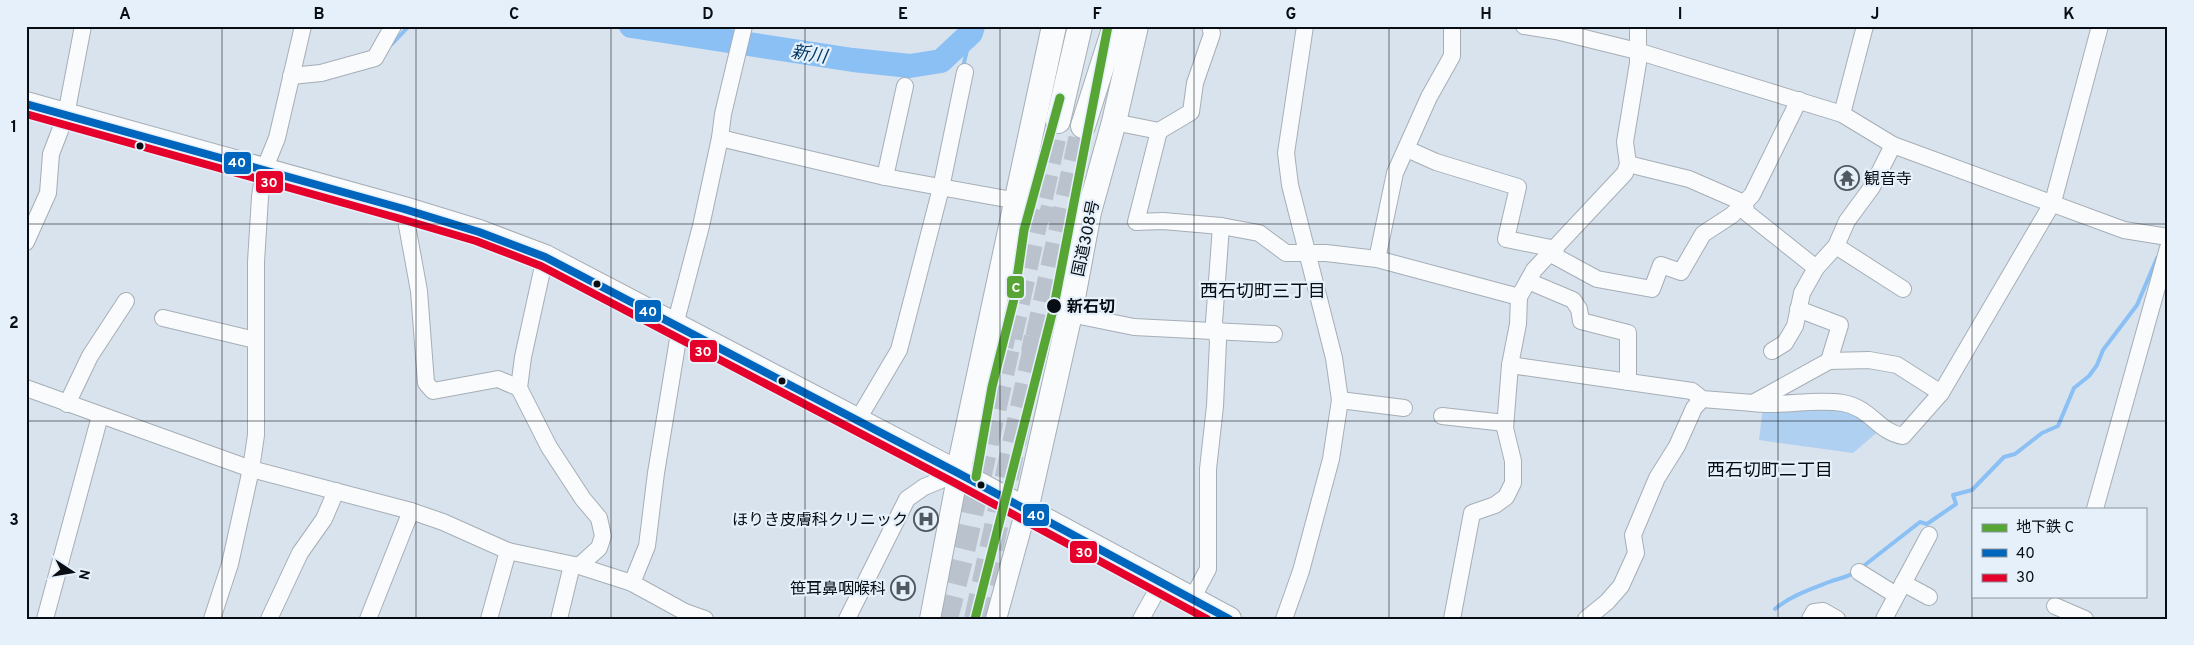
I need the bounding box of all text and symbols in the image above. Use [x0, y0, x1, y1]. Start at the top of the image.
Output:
text: A [119, 5, 131, 25]
text: B [313, 5, 325, 25]
text: C [509, 5, 519, 25]
text: D [702, 5, 714, 25]
text: E [898, 5, 908, 25]
text: F [1092, 5, 1102, 25]
text: G [1286, 5, 1296, 25]
text: H [1480, 5, 1492, 25]
text: I [1678, 5, 1682, 25]
text: J [1871, 5, 1879, 25]
text: K [2063, 5, 2075, 25]
water label: 新川 [789, 41, 830, 70]
text: 1 [11, 118, 17, 138]
unlabelled marker [135, 141, 145, 151]
line badge: 40 [223, 151, 252, 175]
text: 40 [228, 155, 246, 172]
temple icon: 観音寺 [1834, 165, 1860, 191]
line badge: 30 [255, 170, 284, 194]
place label: 観音寺 [1864, 170, 1912, 190]
text: 30 [260, 175, 278, 192]
street label: 国道308号 [1069, 198, 1105, 278]
line badge: C [1006, 275, 1025, 299]
unlabelled marker [592, 279, 602, 289]
text: C [1012, 280, 1021, 297]
district label: 西石切町三丁目 [1200, 281, 1326, 304]
marker: 新石切 [1045, 297, 1063, 315]
place label: 新石切 [1067, 298, 1115, 318]
line badge: 40 [634, 299, 662, 323]
text: 40 [639, 304, 657, 321]
text: 2 [9, 314, 19, 334]
line badge: 30 [689, 339, 718, 363]
text: 30 [694, 344, 712, 361]
unlabelled marker [777, 376, 787, 386]
district label: 西石切町二丁目 [1707, 460, 1833, 483]
unlabelled marker [976, 480, 986, 490]
line badge: 40 [1022, 503, 1050, 527]
hospital icon: ほりき皮膚科クリニック [913, 506, 939, 532]
text: 40 [1027, 508, 1045, 525]
legend [1972, 508, 2146, 598]
text: 3 [9, 511, 19, 531]
place label: ほりき皮膚科クリニック [732, 511, 908, 531]
text: 地下鉄 C [2016, 519, 2074, 538]
line badge: 30 [1069, 540, 1098, 564]
text: 30 [1075, 545, 1093, 562]
text: 40 [2016, 545, 2035, 564]
north arrow [48, 548, 98, 598]
text: N [74, 568, 93, 581]
text: 30 [2016, 569, 2035, 588]
hospital icon: 笹耳鼻咽喉科 [890, 575, 916, 601]
place label: 笹耳鼻咽喉科 [790, 580, 886, 600]

